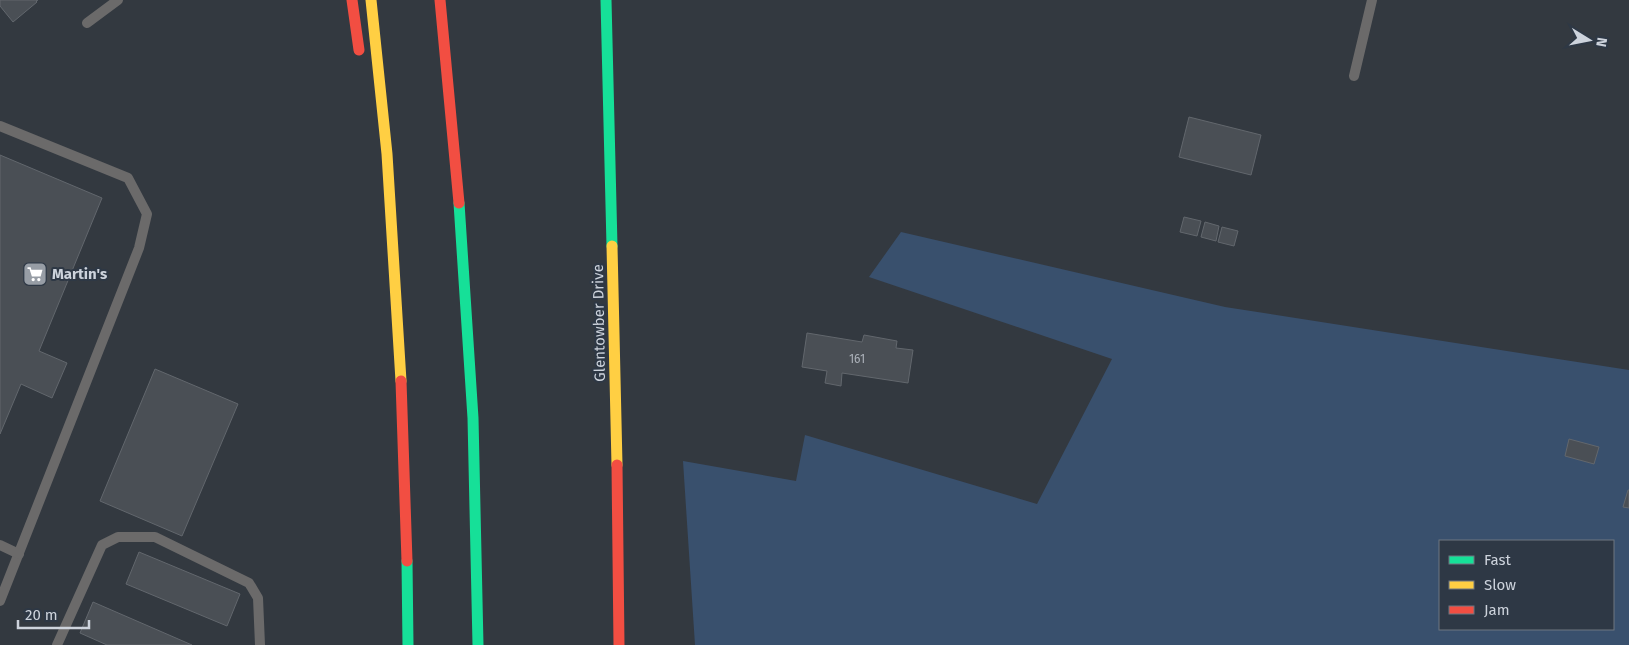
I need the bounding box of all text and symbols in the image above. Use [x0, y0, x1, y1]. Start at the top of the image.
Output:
north arrow [1564, 15, 1614, 65]
text: N [1592, 36, 1610, 48]
supermarket icon: Martin's [22, 261, 48, 287]
street label: Glentowber Drive [589, 264, 609, 382]
place label: Martin's [52, 265, 107, 283]
house number: 161 [849, 352, 865, 366]
legend [1439, 540, 1614, 630]
text: Fast [1484, 551, 1511, 569]
text: Slow [1484, 576, 1516, 594]
scale bar [18, 598, 89, 630]
text: Jam [1484, 601, 1510, 619]
text: 20 m [25, 606, 58, 624]

